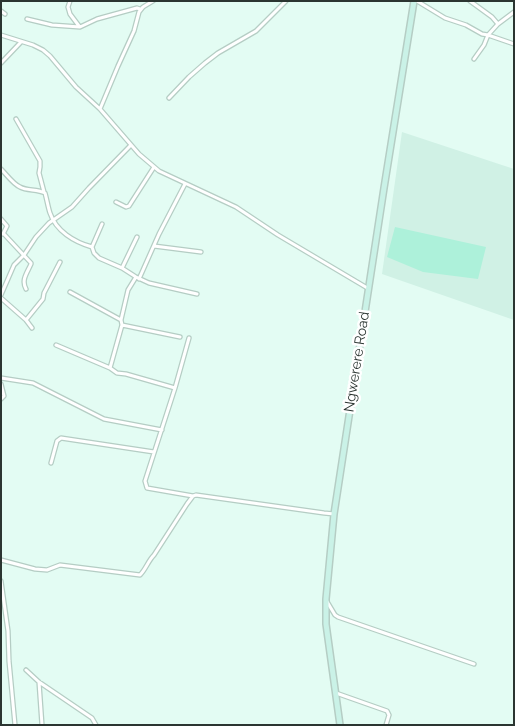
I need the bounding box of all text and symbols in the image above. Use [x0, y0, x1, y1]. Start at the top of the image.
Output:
street label: Ngwerere Road [341, 310, 373, 414]

